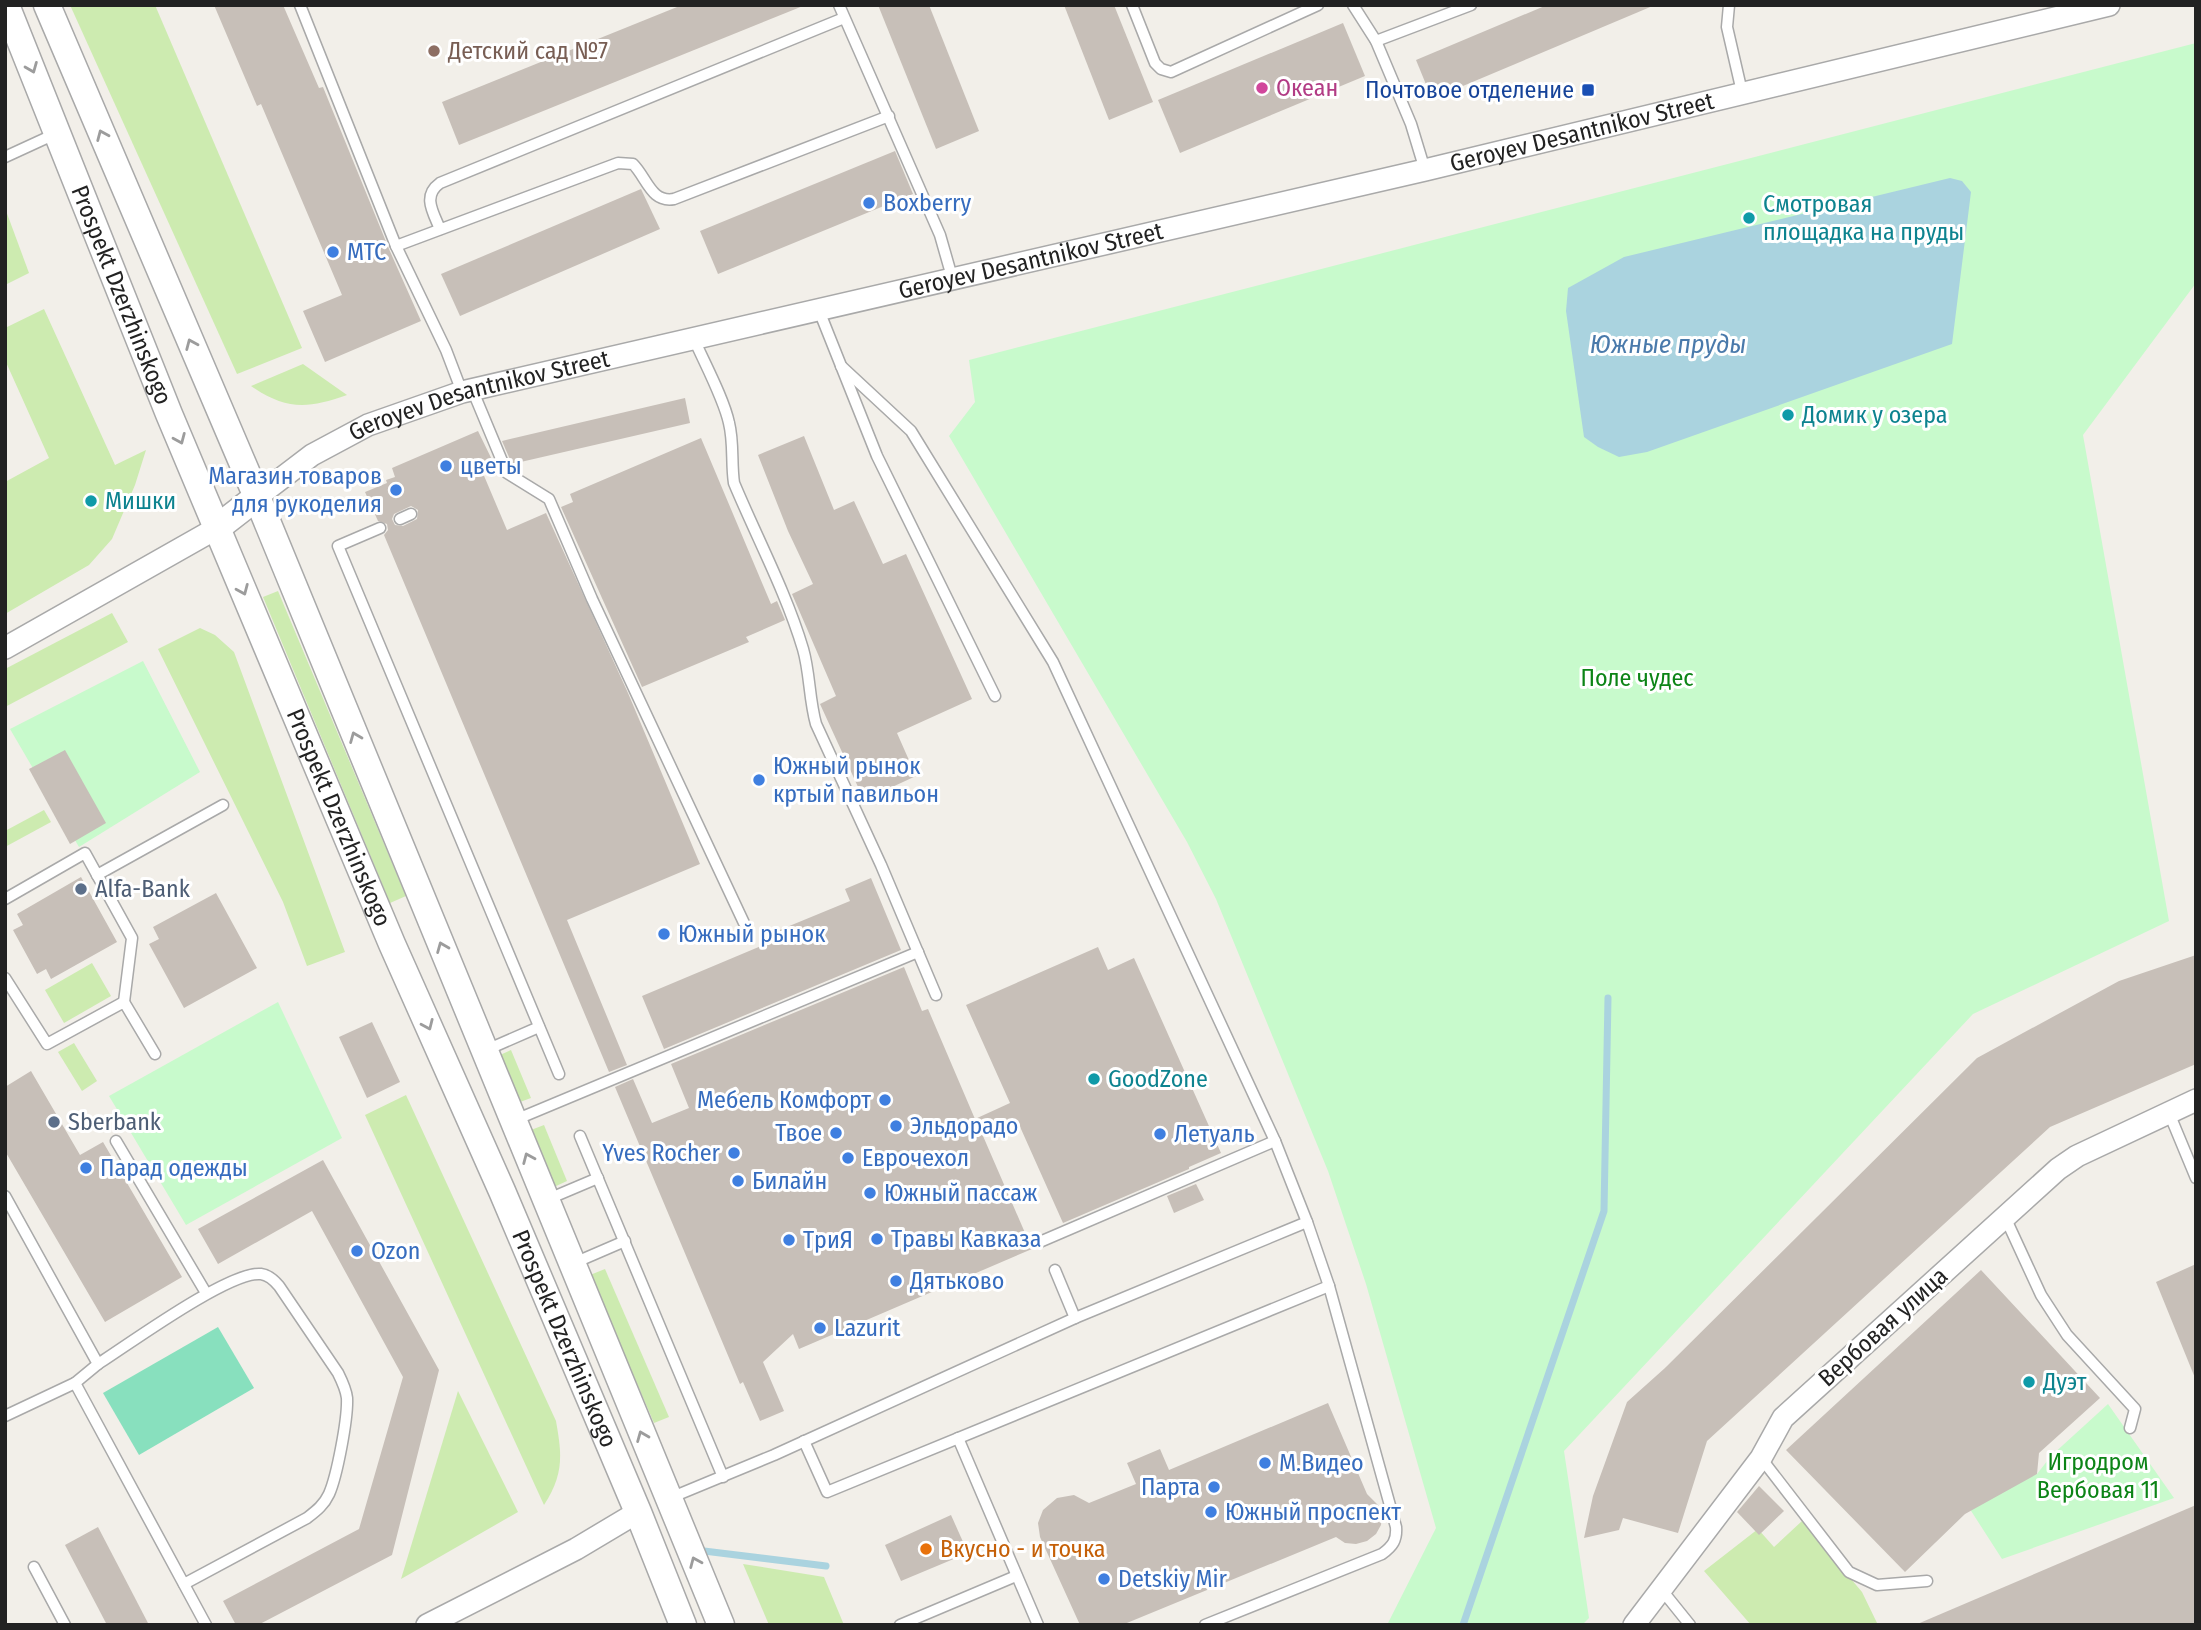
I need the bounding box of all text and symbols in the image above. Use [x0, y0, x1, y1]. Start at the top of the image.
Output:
place label: Детский сад №7 [447, 37, 608, 65]
marker: Детский сад №7 [426, 43, 442, 59]
one-way arrow [23, 62, 37, 74]
place label: Океан [1276, 74, 1338, 102]
place label: Почтовое отделение [1365, 76, 1574, 104]
marker: Океан [1254, 80, 1270, 96]
marker: Почтовое отделение [1580, 82, 1596, 98]
street label: Geroyev Desantnikov Street [1447, 87, 1717, 177]
one-way arrow [96, 130, 110, 142]
street label: Prospekt Dzerzhinskogo [65, 181, 178, 408]
place label: Boxberry [883, 189, 971, 217]
place label: Смотровая площадка на пруды [1763, 190, 1964, 246]
marker: Boxberry [861, 195, 877, 211]
marker: Смотровая площадка на пруды [1741, 210, 1757, 226]
street label: Geroyev Desantnikov Street [896, 217, 1166, 305]
place label: МТС [347, 238, 386, 266]
marker: МТС [325, 244, 341, 260]
water label: Южные пруды [1590, 329, 1746, 360]
one-way arrow [186, 339, 200, 351]
street label: Geroyev Desantnikov Street [344, 344, 612, 447]
place label: Домик у озера [1801, 401, 1947, 429]
marker: Домик у озера [1780, 407, 1796, 423]
one-way arrow [171, 432, 185, 444]
place label: цветы [460, 452, 522, 480]
marker: цветы [438, 458, 454, 474]
place label: Магазин товаров для рукоделия [208, 462, 382, 518]
marker: Магазин товаров для рукоделия [388, 482, 404, 498]
place label: Мишки [105, 487, 176, 515]
marker: Мишки [83, 493, 99, 509]
one-way arrow [235, 584, 249, 596]
park label: Поле чудес [1580, 664, 1694, 692]
street label: Prospekt Dzerzhinskogo [281, 705, 397, 930]
one-way arrow [349, 731, 363, 744]
place label: Южный рынок кртый павильон [773, 752, 939, 808]
marker: Южный рынок кртый павильон [751, 772, 767, 788]
place label: Alfa-Bank [95, 875, 191, 903]
marker: Alfa-Bank [73, 881, 89, 897]
place label: Южный рынок [678, 920, 826, 948]
marker: Южный рынок [656, 926, 672, 942]
one-way arrow [436, 942, 450, 954]
one-way arrow [420, 1018, 434, 1030]
place label: GoodZone [1108, 1065, 1208, 1093]
marker: GoodZone [1086, 1071, 1102, 1087]
place label: Мебель Комфорт [697, 1086, 871, 1114]
marker: Мебель Комфорт [877, 1092, 893, 1108]
place label: Sberbank [68, 1108, 162, 1136]
place label: Эльдорадо [910, 1112, 1018, 1140]
marker: Sberbank [46, 1114, 62, 1130]
marker: Эльдорадо [888, 1118, 904, 1134]
place label: Твое [775, 1119, 822, 1147]
place label: Летуаль [1174, 1120, 1255, 1148]
marker: Твое [828, 1125, 844, 1141]
marker: Летуаль [1152, 1126, 1168, 1142]
place label: Yves Rocher [602, 1139, 721, 1167]
place label: Еврочехол [862, 1144, 969, 1172]
marker: Yves Rocher [726, 1145, 742, 1161]
marker: Еврочехол [840, 1150, 856, 1166]
one-way arrow [522, 1152, 536, 1165]
place label: Парад одежды [100, 1154, 248, 1182]
marker: Парад одежды [78, 1160, 94, 1176]
place label: Билайн [752, 1167, 827, 1195]
marker: Билайн [730, 1173, 746, 1189]
place label: Южный пассаж [884, 1179, 1038, 1207]
marker: Южный пассаж [862, 1185, 878, 1201]
place label: Травы Кавказа [891, 1225, 1041, 1253]
street label: Prospekt Dzerzhinskogo [506, 1226, 623, 1451]
place label: ТриЯ [803, 1226, 853, 1254]
marker: Травы Кавказа [869, 1231, 885, 1247]
marker: ТриЯ [781, 1232, 797, 1248]
place label: Ozon [371, 1237, 420, 1265]
marker: Ozon [349, 1243, 365, 1259]
street label: Вербовая улица [1813, 1262, 1953, 1392]
place label: Дятьково [909, 1267, 1004, 1295]
marker: Дятьково [888, 1273, 904, 1289]
place label: Lazurit [834, 1314, 900, 1342]
marker: Lazurit [812, 1320, 828, 1336]
place label: Дуэт [2042, 1368, 2087, 1396]
marker: Дуэт [2021, 1374, 2037, 1390]
one-way arrow [636, 1431, 650, 1443]
park label: Игродром Вербовая 11 [2037, 1448, 2159, 1504]
place label: М.Видео [1279, 1449, 1364, 1477]
marker: М.Видео [1257, 1455, 1273, 1471]
place label: Парта [1141, 1473, 1200, 1501]
marker: Парта [1206, 1479, 1222, 1495]
place label: Южный проспект [1225, 1498, 1401, 1526]
marker: Южный проспект [1203, 1504, 1219, 1520]
place label: Вкусно - и точка [940, 1535, 1106, 1563]
marker: Вкусно - и точка [918, 1541, 934, 1557]
one-way arrow [689, 1557, 703, 1569]
place label: Detskiy Mir [1118, 1565, 1228, 1593]
marker: Detskiy Mir [1096, 1571, 1112, 1587]

